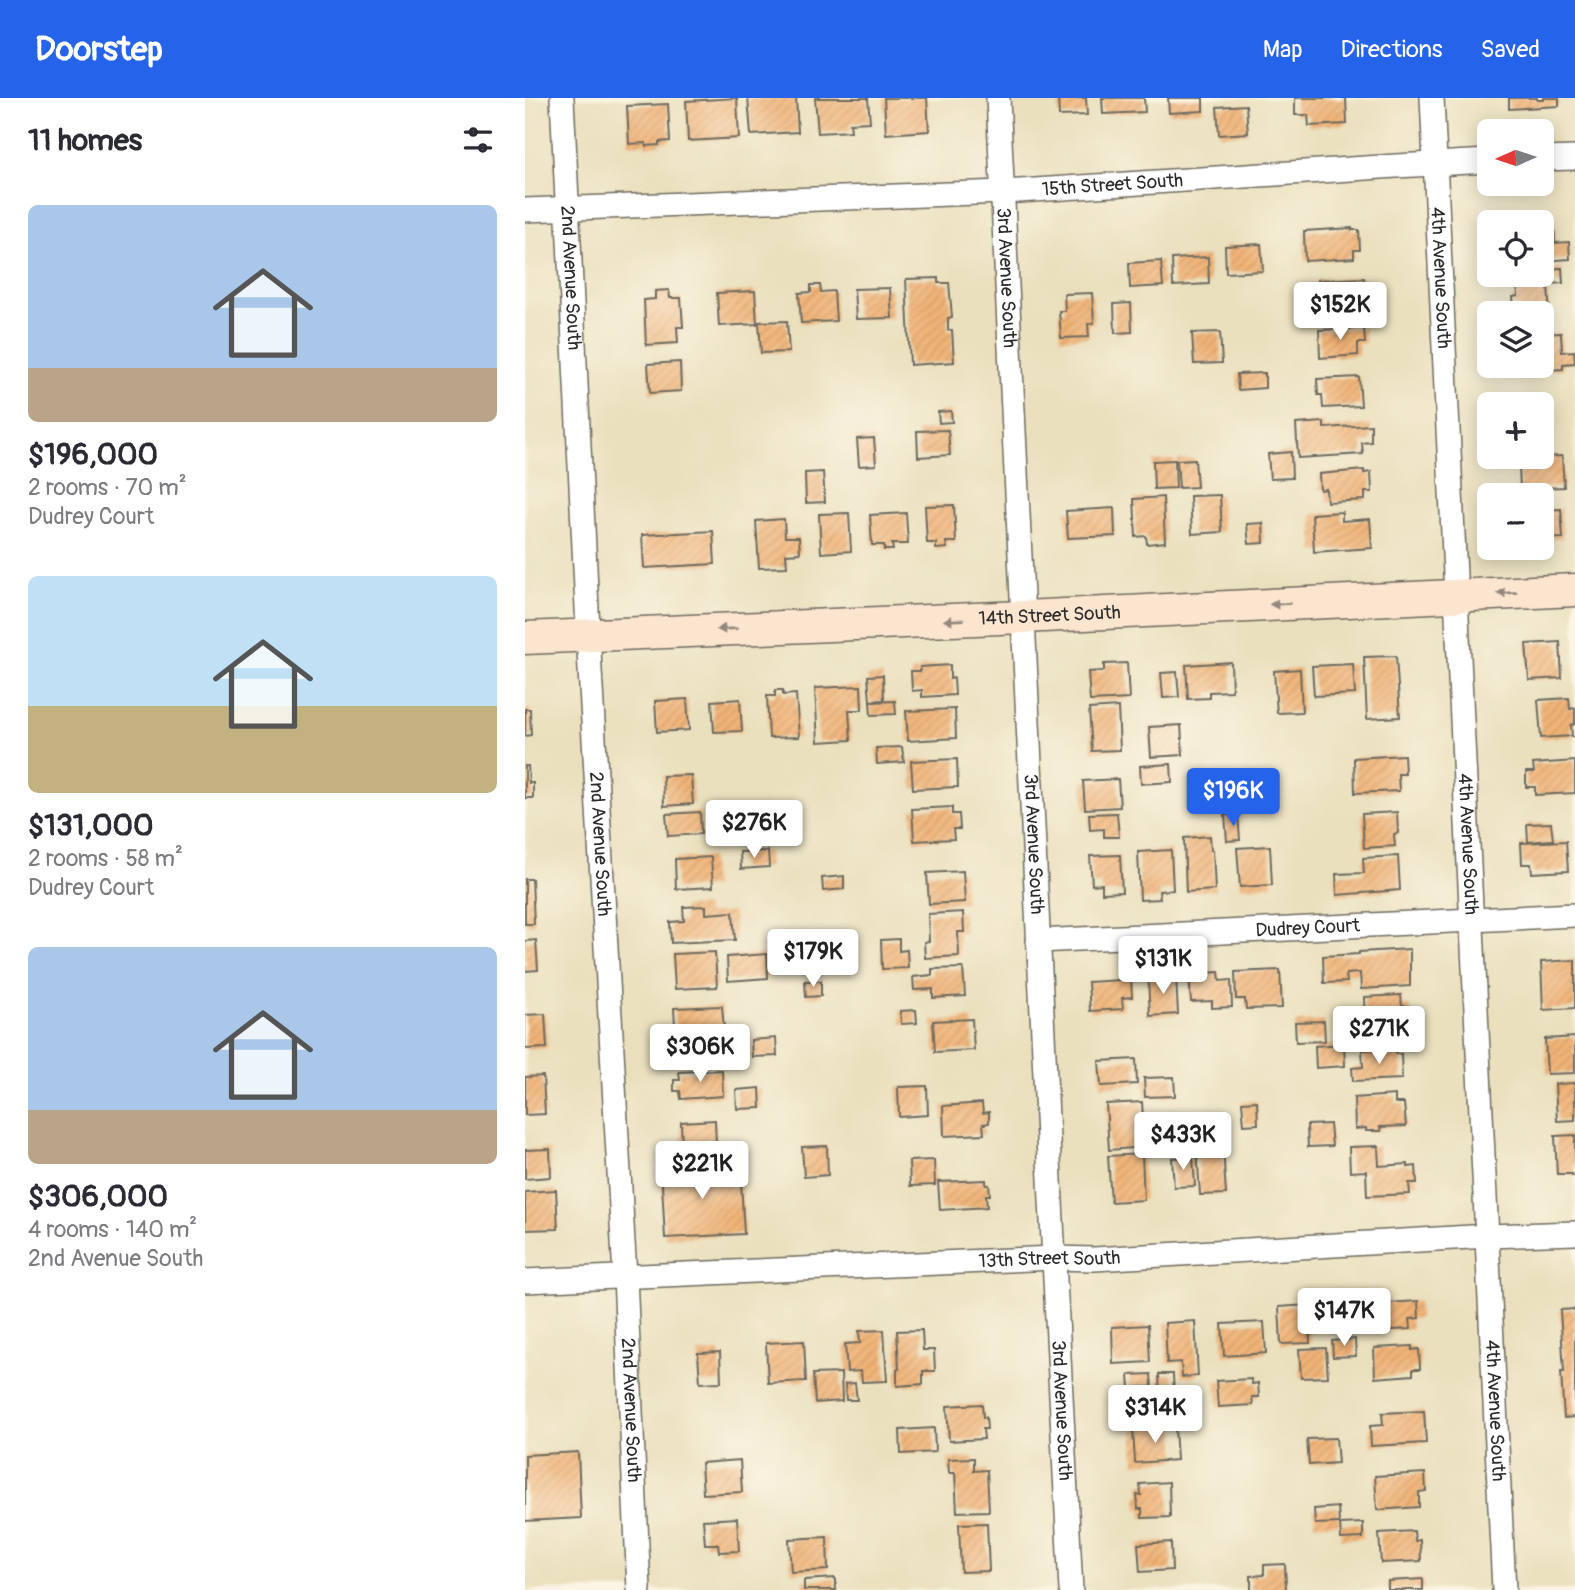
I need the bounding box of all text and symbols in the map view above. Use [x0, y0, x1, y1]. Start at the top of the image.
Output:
text: Doorstep [35, 29, 163, 70]
text: Map [1263, 35, 1303, 64]
text: Directions [1341, 35, 1442, 64]
text: Saved [1480, 35, 1540, 64]
north arrow [1477, 119, 1554, 196]
map controls [1477, 119, 1554, 560]
icon: filters [459, 121, 497, 159]
text: 11 homes [28, 122, 142, 159]
street label: 15th Street South [1041, 168, 1184, 201]
street label: 2nd Avenue South [555, 205, 586, 351]
street label: 4th Avenue South [1425, 206, 1456, 349]
street label: 3rd Avenue South [991, 207, 1022, 349]
button: locate [1477, 210, 1554, 287]
icon: home [200, 250, 326, 376]
pin: $152K [1291, 282, 1389, 342]
text: $152K [1310, 290, 1370, 319]
button: layers [1477, 301, 1554, 378]
button: + [1477, 392, 1554, 469]
text: $196,000 [28, 436, 158, 473]
text: 2 rooms · 70 m² [28, 473, 187, 502]
button: − [1477, 483, 1554, 560]
text: Dudrey Court [28, 502, 154, 531]
one-way arrow [1496, 588, 1518, 599]
one-way arrow [1268, 599, 1290, 610]
street label: 14th Street South [978, 600, 1121, 631]
one-way arrow [943, 614, 965, 625]
icon: home [200, 621, 326, 747]
one-way arrow [716, 624, 738, 635]
pin: $196K [1184, 768, 1282, 828]
street label: 2nd Avenue South [584, 771, 616, 917]
street label: 3rd Avenue South [1019, 773, 1049, 915]
street label: 4th Avenue South [1453, 773, 1483, 916]
text: $196K [1203, 776, 1263, 805]
pin: $276K [705, 800, 803, 860]
text: $131,000 [28, 807, 154, 844]
text: $276K [722, 808, 786, 837]
text: 2 rooms · 58 m² [28, 844, 183, 873]
text: Dudrey Court [28, 873, 154, 902]
street label: Dudrey Court [1255, 913, 1361, 942]
pin: $179K [764, 930, 862, 989]
pin: $131K [1114, 936, 1212, 996]
text: $179K [783, 937, 843, 966]
text: $131K [1134, 944, 1192, 973]
icon: home [200, 992, 326, 1118]
pin: $271K [1330, 1006, 1428, 1066]
text: $271K [1349, 1014, 1409, 1043]
pin: $306K [651, 1024, 749, 1084]
text: $306K [666, 1032, 734, 1061]
pin: $433K [1134, 1112, 1232, 1172]
text: $433K [1150, 1120, 1216, 1149]
pin: $221K [653, 1142, 751, 1201]
text: $221K [671, 1149, 733, 1178]
text: $306,000 [28, 1178, 168, 1215]
text: 4 rooms · 140 m² [28, 1215, 197, 1244]
text: 2nd Avenue South [28, 1244, 203, 1273]
street label: 13th Street South [978, 1245, 1121, 1273]
pin: $147K [1295, 1288, 1393, 1348]
text: $147K [1314, 1296, 1374, 1325]
street label: 2nd Avenue South [616, 1337, 646, 1483]
street label: 4th Avenue South [1480, 1339, 1511, 1482]
street label: 3rd Avenue South [1046, 1340, 1077, 1481]
pin: $314K [1106, 1386, 1204, 1445]
text: $314K [1124, 1393, 1186, 1422]

